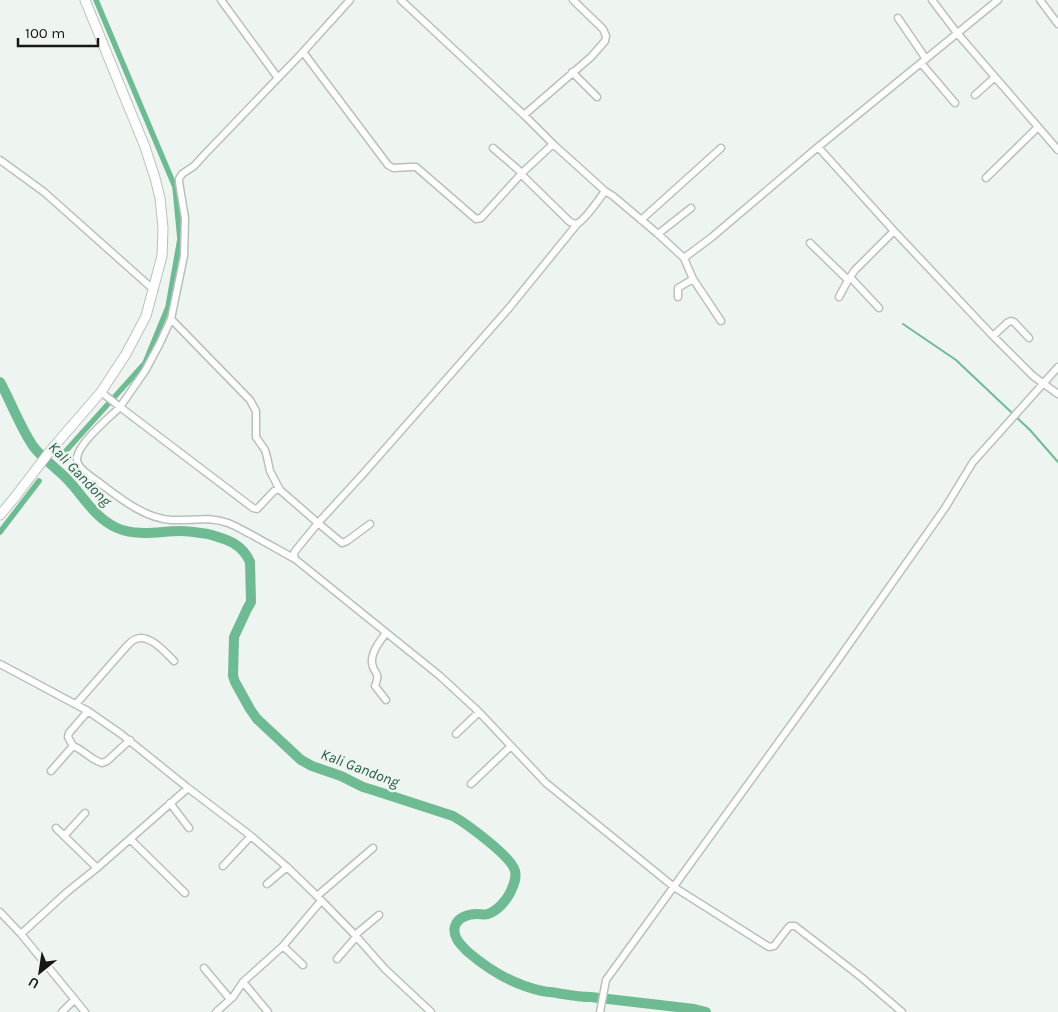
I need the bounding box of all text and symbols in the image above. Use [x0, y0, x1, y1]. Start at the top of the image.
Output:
scale bar [18, 15, 98, 47]
text: 100 m [25, 24, 65, 42]
water label: Kali Gandong [45, 438, 116, 511]
water label: Kali Gandong [318, 745, 403, 792]
north arrow [15, 947, 65, 997]
text: U [25, 973, 42, 993]

